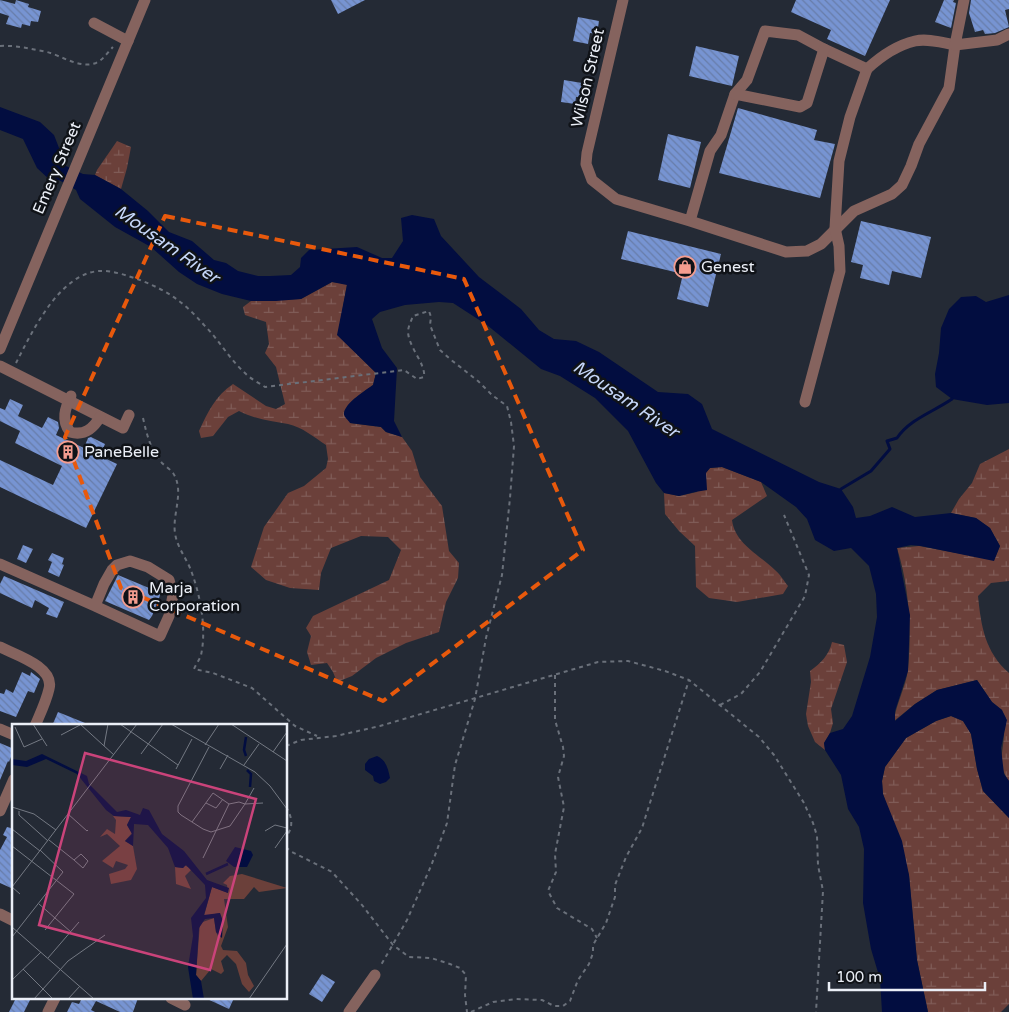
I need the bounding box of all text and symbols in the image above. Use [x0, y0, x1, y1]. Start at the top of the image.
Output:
street label: Wilson Street [567, 27, 609, 129]
street label: Emery Street [29, 119, 85, 217]
water label: Mousam River [110, 200, 225, 289]
shop icon: Genest [673, 255, 697, 279]
place label: Genest [701, 257, 755, 277]
water label: Mousam River [569, 356, 685, 444]
building icon: PaneBelle [56, 440, 80, 464]
place label: PaneBelle [84, 442, 159, 462]
place label: Marja Corporation [149, 578, 240, 616]
building icon: Marja Corporation [121, 585, 145, 609]
inset map [12, 724, 288, 1000]
scale bar [829, 960, 985, 992]
text: 100 m [836, 968, 882, 986]

